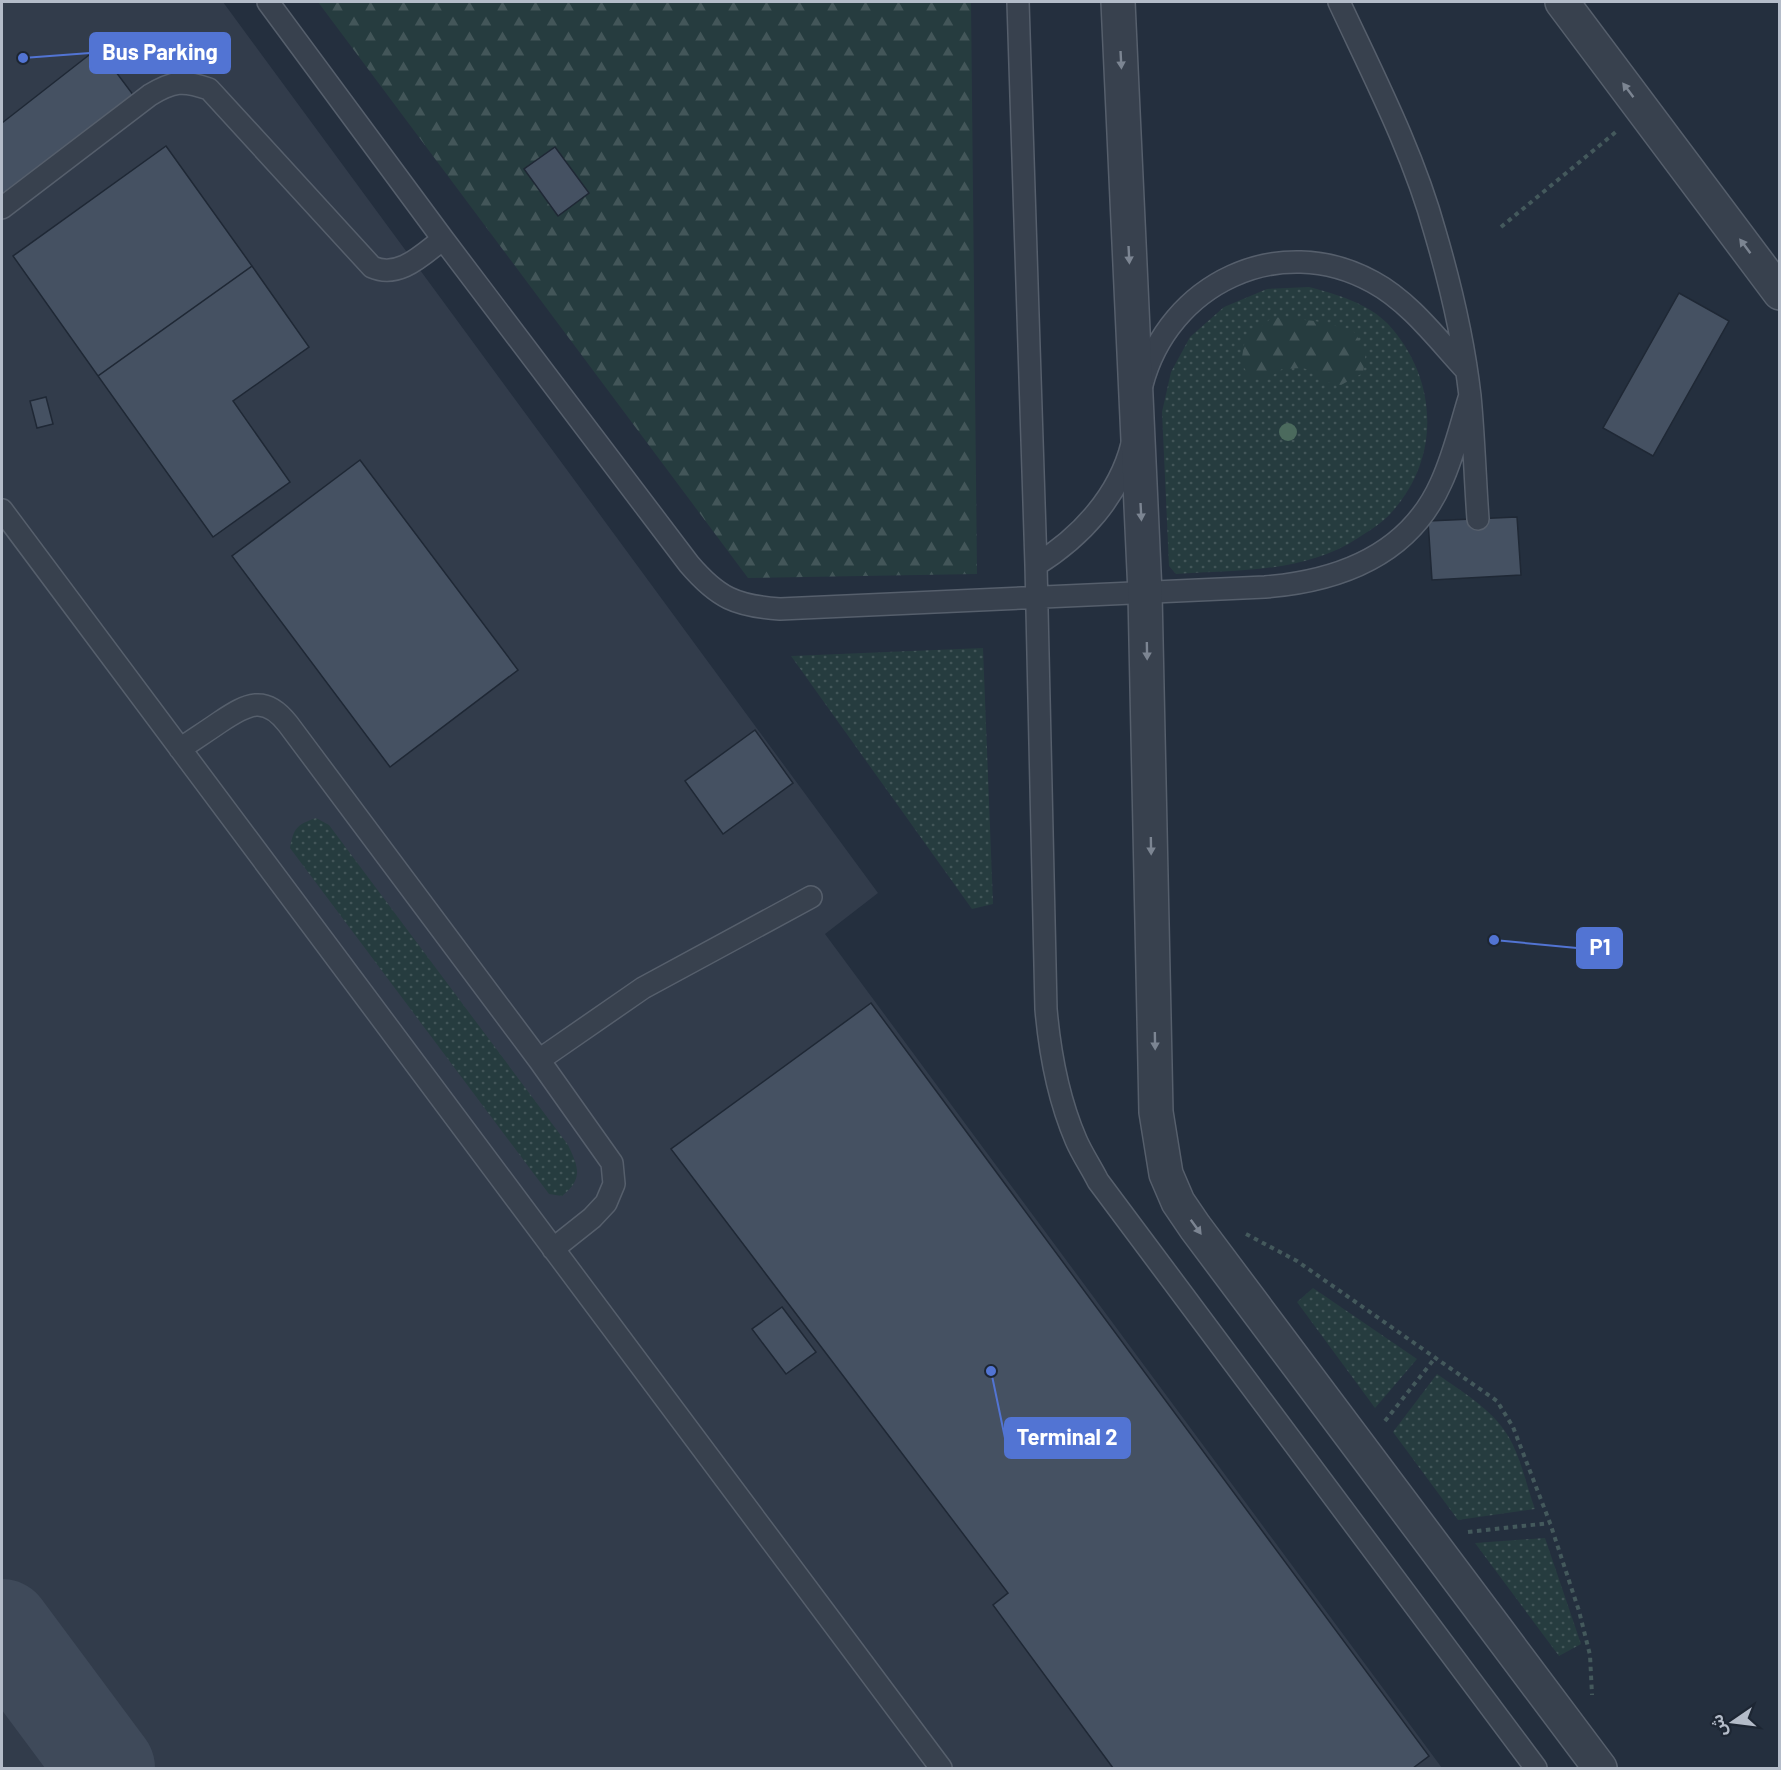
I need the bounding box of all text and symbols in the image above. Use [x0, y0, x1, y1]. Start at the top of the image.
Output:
callout: Bus Parking [90, 33, 230, 73]
text: Bus Parking [102, 38, 218, 64]
one-way arrow [1116, 50, 1125, 69]
one-way arrow [1622, 82, 1634, 98]
one-way arrow [1739, 239, 1751, 254]
one-way arrow [1125, 245, 1134, 264]
one-way arrow [1137, 503, 1146, 522]
one-way arrow [1142, 642, 1151, 661]
one-way arrow [1146, 836, 1155, 855]
callout: P1 [1577, 928, 1622, 968]
text: P1 [1590, 933, 1610, 959]
one-way arrow [1150, 1031, 1159, 1050]
one-way arrow [1189, 1220, 1201, 1235]
callout: Terminal 2 [1005, 1418, 1130, 1458]
text: Terminal 2 [1016, 1423, 1118, 1449]
north arrow [1703, 1692, 1763, 1752]
text: ش [1706, 1712, 1731, 1739]

